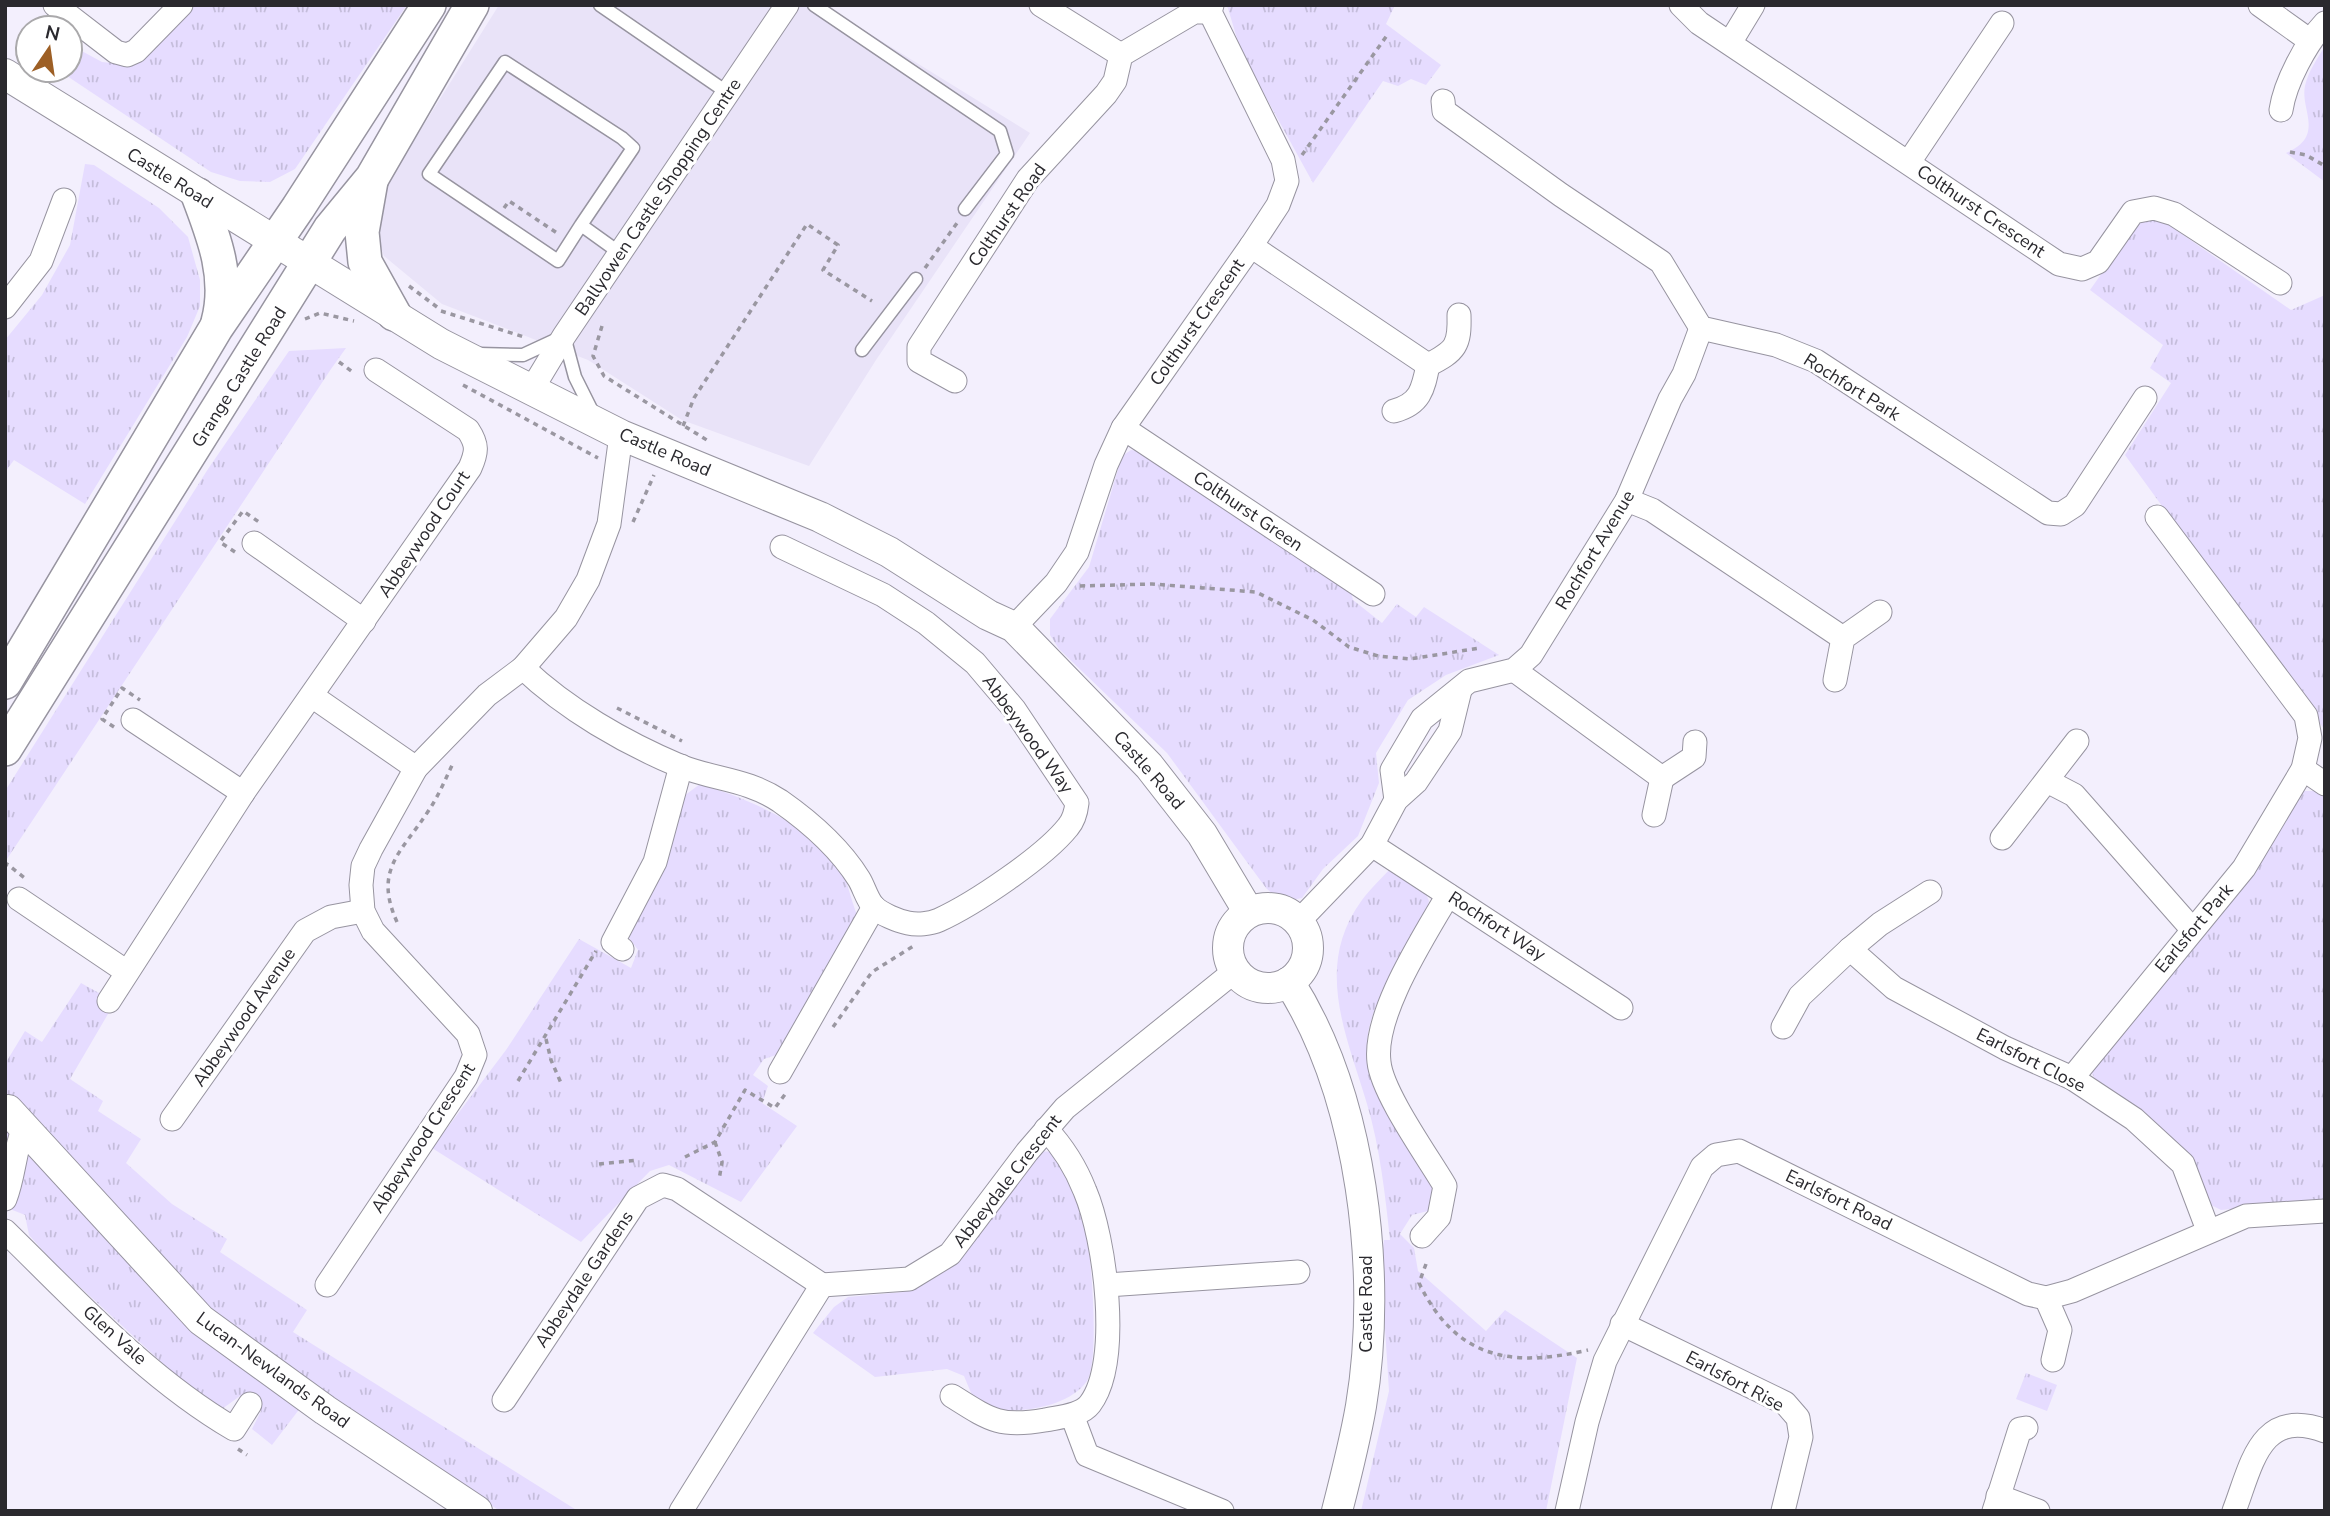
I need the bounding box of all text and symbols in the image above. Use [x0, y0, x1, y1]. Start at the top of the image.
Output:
north arrow [14, 14, 84, 84]
text: N [43, 19, 62, 48]
street label: Ballyowen Castle Shopping Centre [569, 74, 747, 320]
street label: Castle Road [122, 142, 218, 214]
street label: Colthurst Road [962, 159, 1052, 271]
street label: Colthurst Crescent [1912, 159, 2050, 263]
street label: Colthurst Crescent [1144, 253, 1250, 390]
street label: Grange Castle Road [186, 302, 292, 452]
street label: Rochfort Park [1799, 348, 1906, 427]
street label: Castle Road [615, 422, 715, 482]
street label: Abbeywood Court [373, 465, 476, 602]
street label: Colthurst Green [1188, 465, 1308, 557]
street label: Rochfort Avenue [1550, 486, 1640, 614]
street label: Abbeywood Way [977, 670, 1080, 799]
street label: Castle Road [1108, 725, 1190, 815]
street label: Earlsfort Park [2150, 877, 2239, 978]
street label: Rochfort Way [1444, 886, 1551, 967]
street label: Abbeywood Avenue [187, 943, 301, 1091]
street label: Earlsfort Close [1972, 1022, 2090, 1098]
street label: Abbeywood Crescent [365, 1058, 481, 1218]
street label: Abbeydale Crescent [947, 1109, 1067, 1253]
street label: Earlsfort Road [1782, 1164, 1896, 1236]
street label: Abbeydale Gardens [529, 1206, 639, 1352]
street label: Castle Road [1354, 1255, 1378, 1353]
street label: Glen Vale [78, 1300, 152, 1370]
street label: Lucan-Newlands Road [192, 1306, 354, 1434]
street label: Earlsfort Rise [1682, 1345, 1788, 1417]

